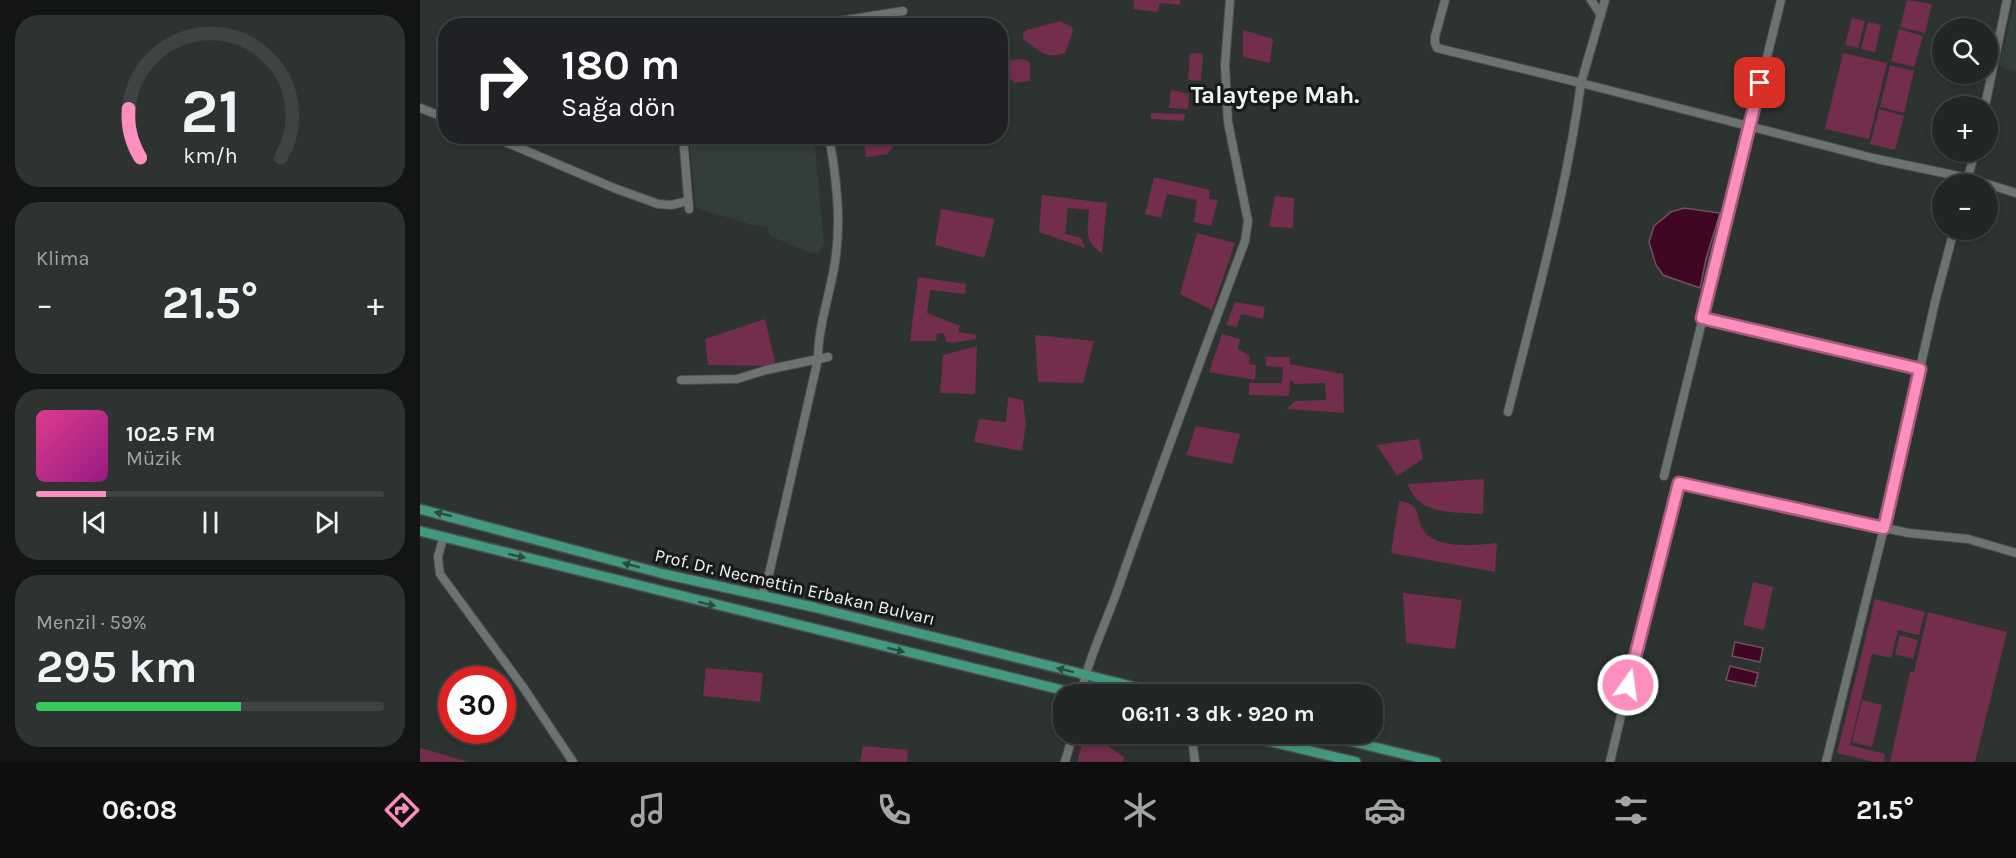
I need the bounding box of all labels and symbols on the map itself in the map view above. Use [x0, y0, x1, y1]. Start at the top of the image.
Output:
pin [1734, 57, 1785, 108]
district label: Talaytepe Mah. [1191, 81, 1359, 109]
one-way arrow [434, 509, 452, 519]
street label: Prof. Dr. Necmettin Erbakan Bulvarı [653, 544, 937, 630]
one-way arrow [508, 552, 527, 562]
one-way arrow [622, 559, 640, 569]
one-way arrow [697, 599, 716, 609]
one-way arrow [887, 645, 905, 655]
position arrow [1596, 653, 1660, 717]
one-way arrow [1056, 665, 1075, 675]
speed limit sign: 30 [438, 666, 516, 744]

